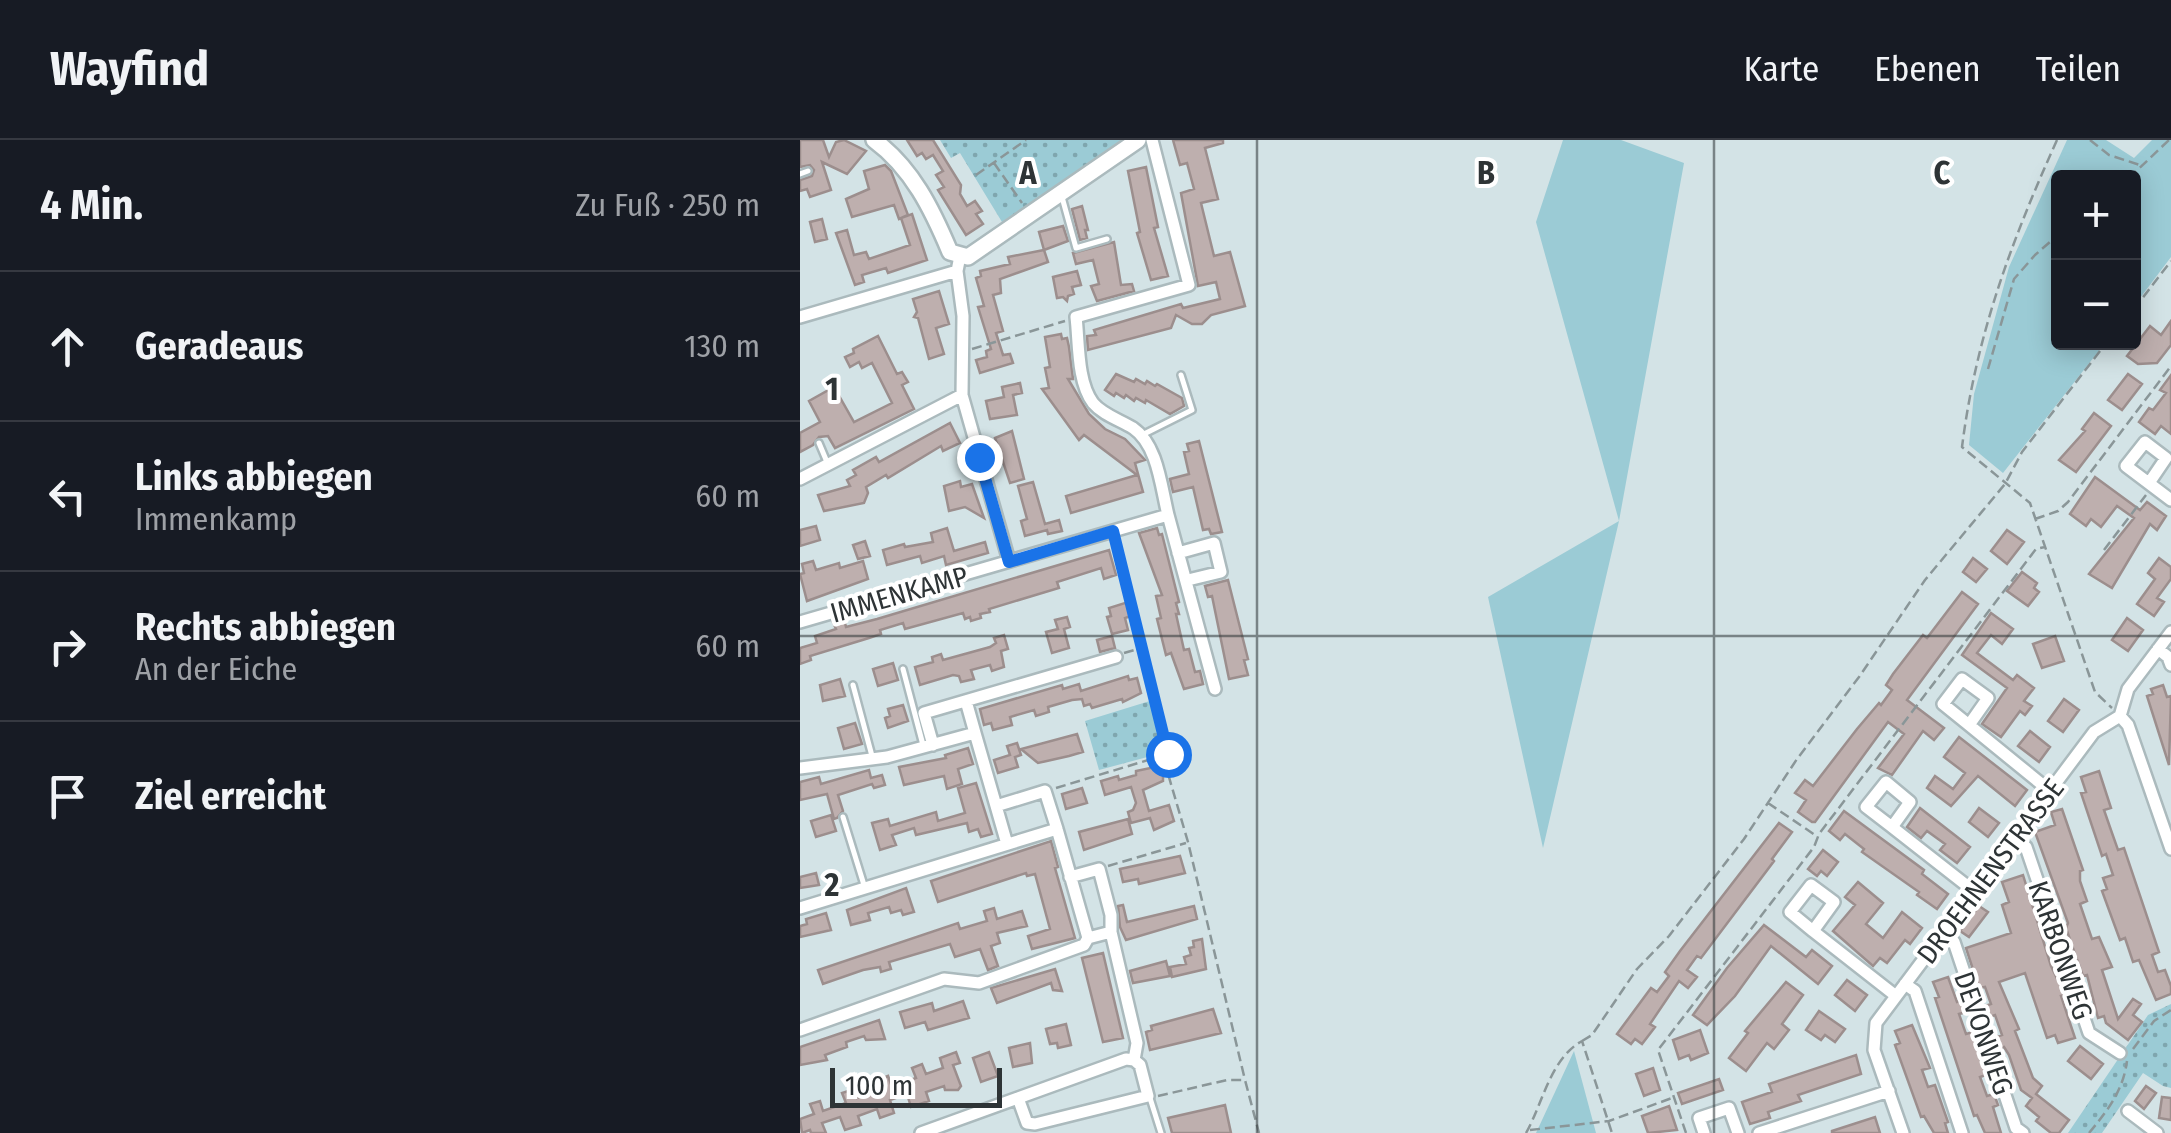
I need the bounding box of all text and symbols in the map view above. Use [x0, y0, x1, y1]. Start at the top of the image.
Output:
text: Wayfind [50, 40, 209, 98]
text: Karte [1743, 48, 1819, 90]
text: Ebenen [1874, 48, 1981, 90]
text: Teilen [2036, 48, 2121, 90]
text: A [1018, 154, 1037, 192]
text: B [1477, 154, 1495, 192]
text: C [1934, 154, 1951, 192]
map controls [2051, 170, 2141, 350]
button: + [2051, 170, 2141, 260]
text: 4 Min. [40, 180, 143, 230]
text: Zu Fuß · 250 m [575, 186, 760, 224]
button: − [2051, 260, 2141, 350]
icon: ahead [40, 319, 95, 374]
text: Geradeaus [135, 323, 303, 369]
text: 130 m [684, 327, 760, 365]
text: 1 [825, 370, 839, 408]
route end [957, 435, 1003, 481]
text: Links abbiegen [135, 454, 373, 500]
icon: left [40, 469, 95, 524]
text: 60 m [695, 477, 760, 515]
text: Immenkamp [135, 500, 297, 538]
street label: IMMENKAMP [827, 559, 972, 630]
text: Rechts abbiegen [135, 604, 396, 650]
icon: right [40, 619, 95, 674]
text: 60 m [695, 627, 760, 665]
text: An der Eiche [135, 650, 297, 688]
route start [1146, 732, 1192, 778]
icon: arrive [40, 769, 95, 824]
street label: DROEHNENSTRASSE [1910, 772, 2071, 970]
text: Ziel erreicht [135, 773, 326, 819]
text: 2 [824, 866, 840, 904]
street label: KARBONWEG [2021, 876, 2100, 1024]
street label: DEVONWEG [1947, 967, 2020, 1099]
scale bar [830, 1063, 1002, 1108]
text: 100 m [845, 1069, 913, 1102]

